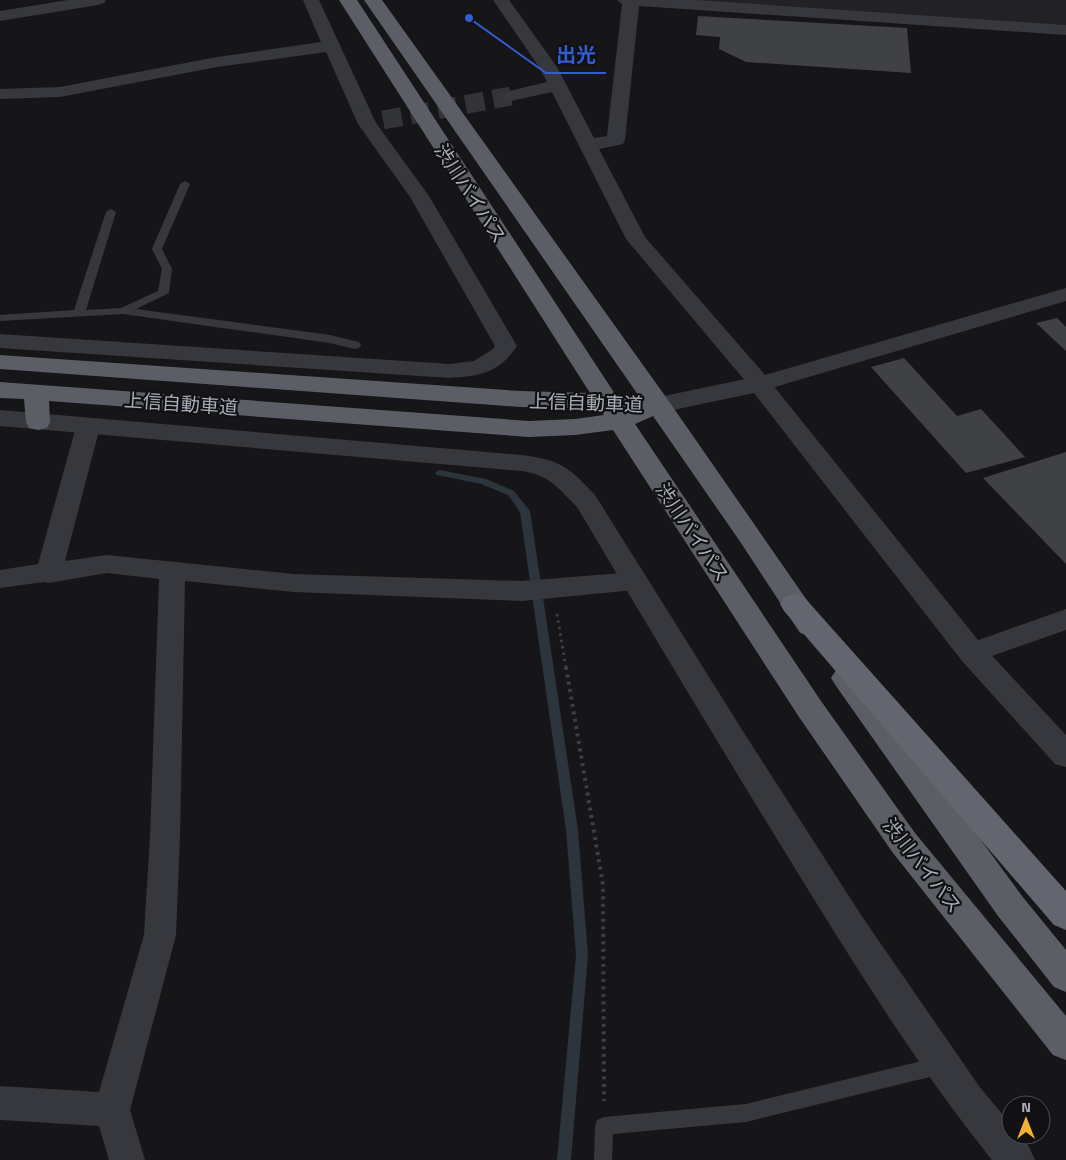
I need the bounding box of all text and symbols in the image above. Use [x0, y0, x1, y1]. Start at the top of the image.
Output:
callout: 出光 [546, 38, 606, 73]
text: 出光 [556, 39, 596, 70]
street label: 渋川バイパス [428, 137, 514, 249]
street label: 上信自動車道 [123, 385, 239, 421]
street label: 上信自動車道 [529, 386, 643, 418]
street label: 渋川バイパス [649, 477, 737, 587]
street label: 渋川バイパス [877, 811, 969, 919]
north arrow [1001, 1095, 1051, 1145]
text: N [1021, 1096, 1031, 1117]

